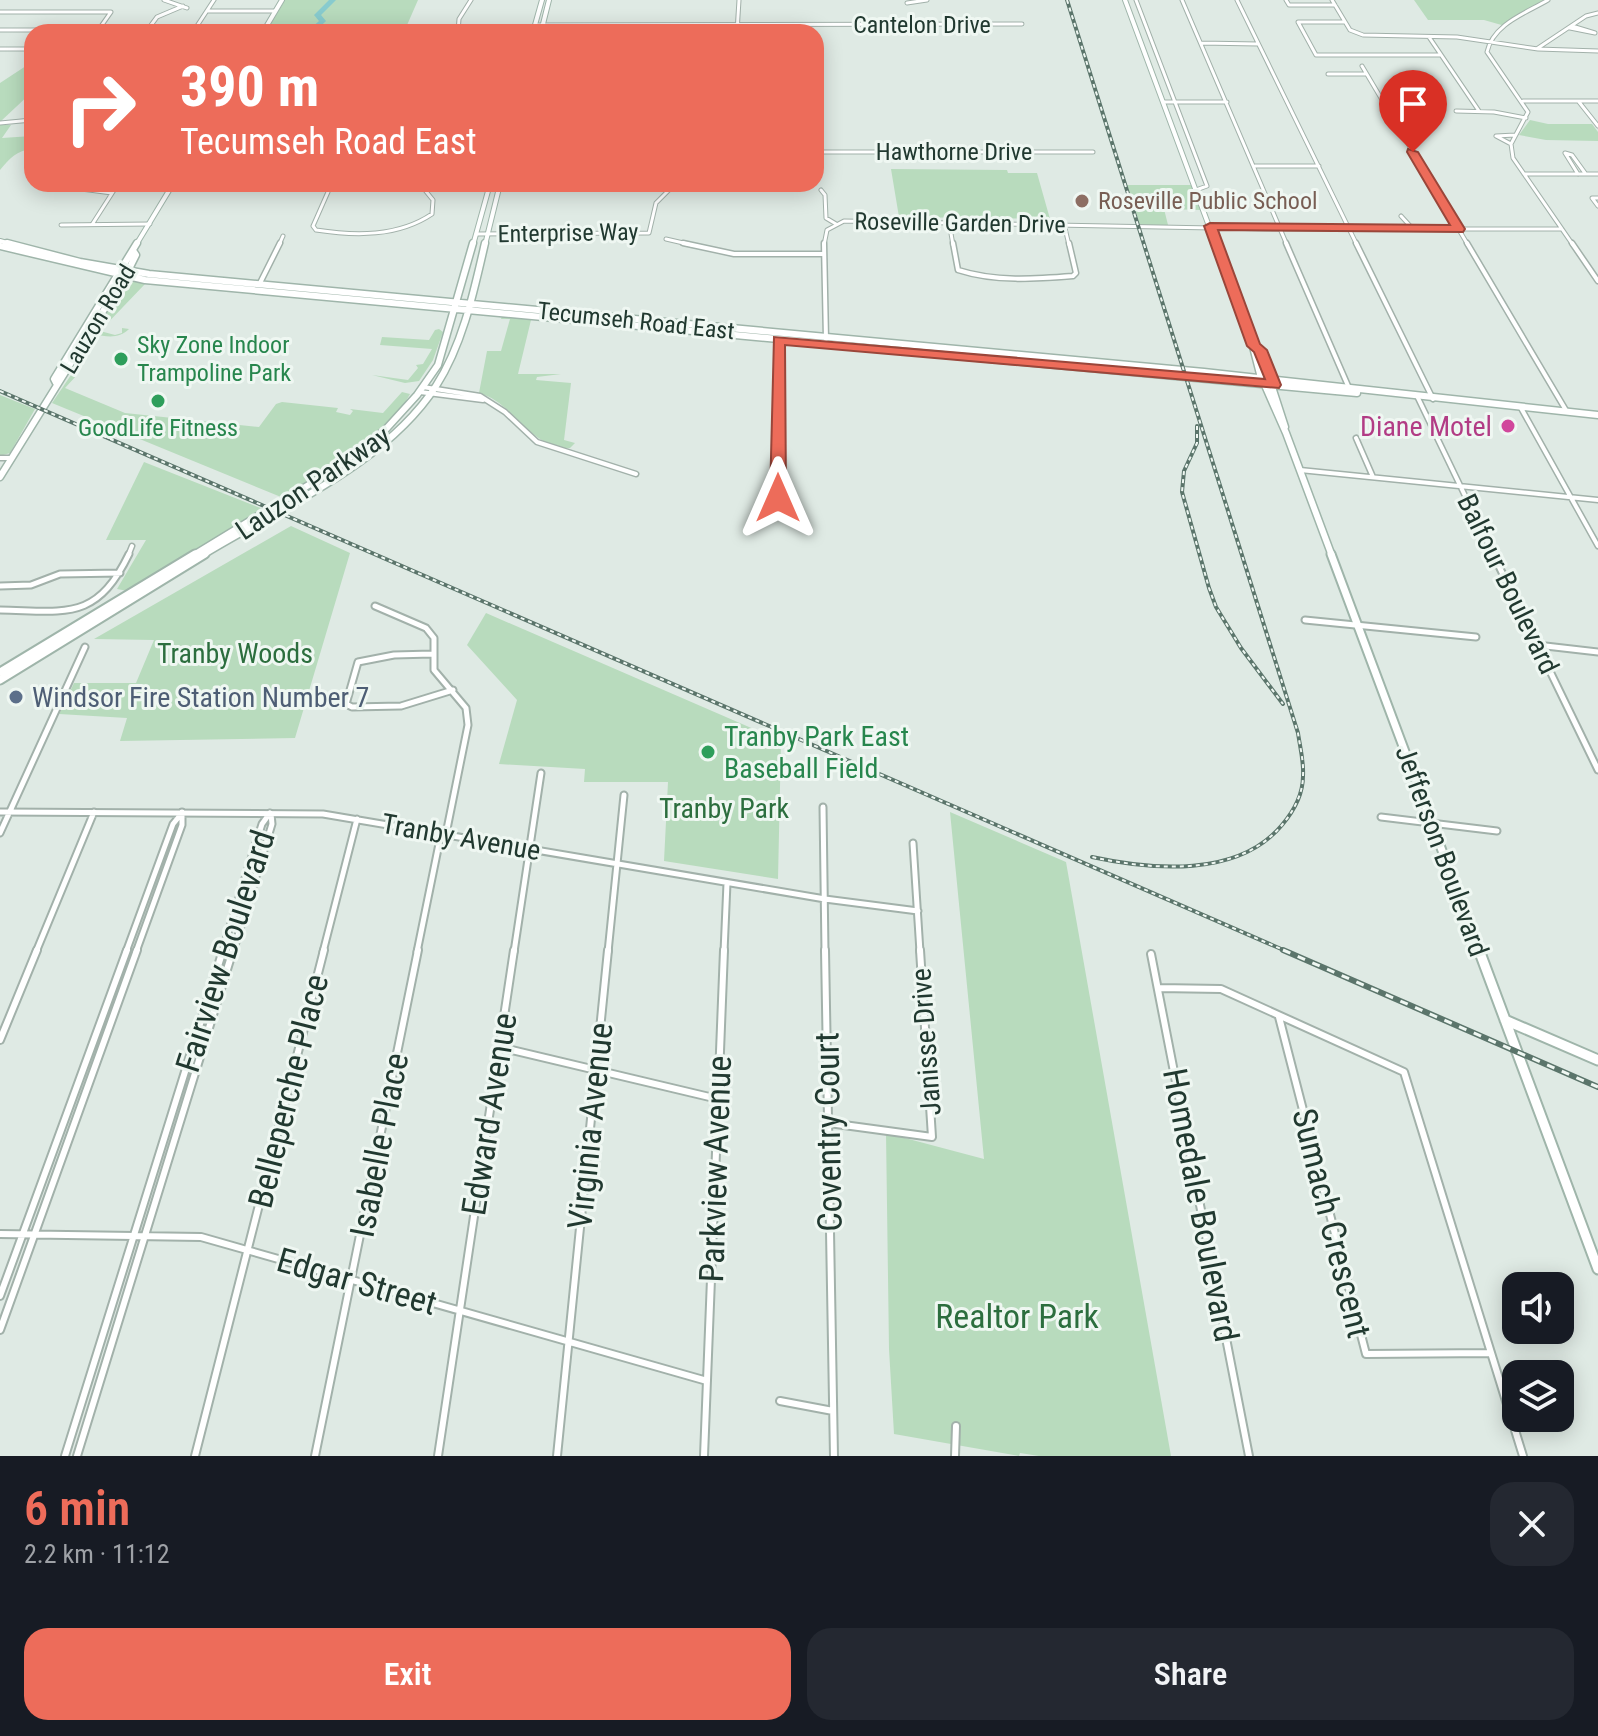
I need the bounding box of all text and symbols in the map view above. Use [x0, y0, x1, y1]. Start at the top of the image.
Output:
street label: Cantelon Drive [853, 11, 991, 39]
text: 390 m [180, 54, 319, 120]
icon: right [48, 56, 152, 160]
pin [1379, 70, 1447, 152]
icon: arrive [1391, 82, 1435, 126]
text: Tecumseh Road East [180, 121, 477, 163]
street label: Hawthorne Drive [876, 138, 1032, 166]
place label: Roseville Public School [1098, 187, 1317, 215]
marker: Roseville Public School [1073, 192, 1091, 210]
street label: Roseville Garden Drive [854, 207, 1066, 239]
street label: Enterprise Way [497, 218, 639, 248]
street label: Lauzon Road [55, 259, 141, 379]
street label: Tecumseh Road East [536, 297, 736, 345]
place label: Sky Zone Indoor Trampoline Park [137, 331, 291, 387]
marker: Sky Zone Indoor Trampoline Park [112, 350, 130, 368]
marker: GoodLife Fitness [149, 392, 167, 410]
place label: Diane Motel [1360, 410, 1492, 443]
place label: GoodLife Fitness [78, 414, 238, 442]
marker: Diane Motel [1499, 417, 1517, 435]
street label: Lauzon Parkway [229, 419, 397, 547]
position arrow [736, 456, 820, 540]
street label: Balfour Boulevard [1450, 489, 1566, 679]
park label: Tranby Woods [157, 637, 313, 670]
place label: Windsor Fire Station Number 7 [32, 681, 369, 714]
marker: Windsor Fire Station Number 7 [7, 688, 25, 706]
place label: Tranby Park East Baseball Field [724, 720, 909, 785]
street label: Jefferson Boulevard [1389, 741, 1495, 961]
marker: Tranby Park East Baseball Field [699, 743, 717, 761]
park label: Tranby Park [659, 792, 789, 825]
street label: Tranby Avenue [379, 807, 543, 867]
street label: Fairview Boulevard [167, 825, 283, 1077]
street label: Janisse Drive [904, 967, 948, 1117]
street label: Belleperche Place [240, 970, 336, 1212]
street label: Edward Avenue [453, 1010, 525, 1218]
street label: Virginia Avenue [559, 1021, 621, 1231]
street label: Coventry Court [806, 1032, 850, 1232]
street label: Isabelle Place [342, 1049, 416, 1241]
street label: Parkview Avenue [691, 1055, 739, 1283]
street label: Homedale Boulevard [1155, 1065, 1247, 1345]
street label: Sumach Crescent [1284, 1104, 1380, 1342]
street label: Edgar Street [272, 1239, 442, 1323]
map controls [1502, 1272, 1574, 1432]
button: sound [1502, 1272, 1574, 1344]
park label: Realtor Park [935, 1296, 1099, 1336]
button: layers [1502, 1360, 1574, 1432]
text: 6 min [24, 1480, 130, 1537]
button: close [1490, 1482, 1574, 1566]
text: 2.2 km · 11:12 [24, 1539, 169, 1569]
button: Exit [24, 1628, 791, 1720]
button: Share [807, 1628, 1574, 1720]

